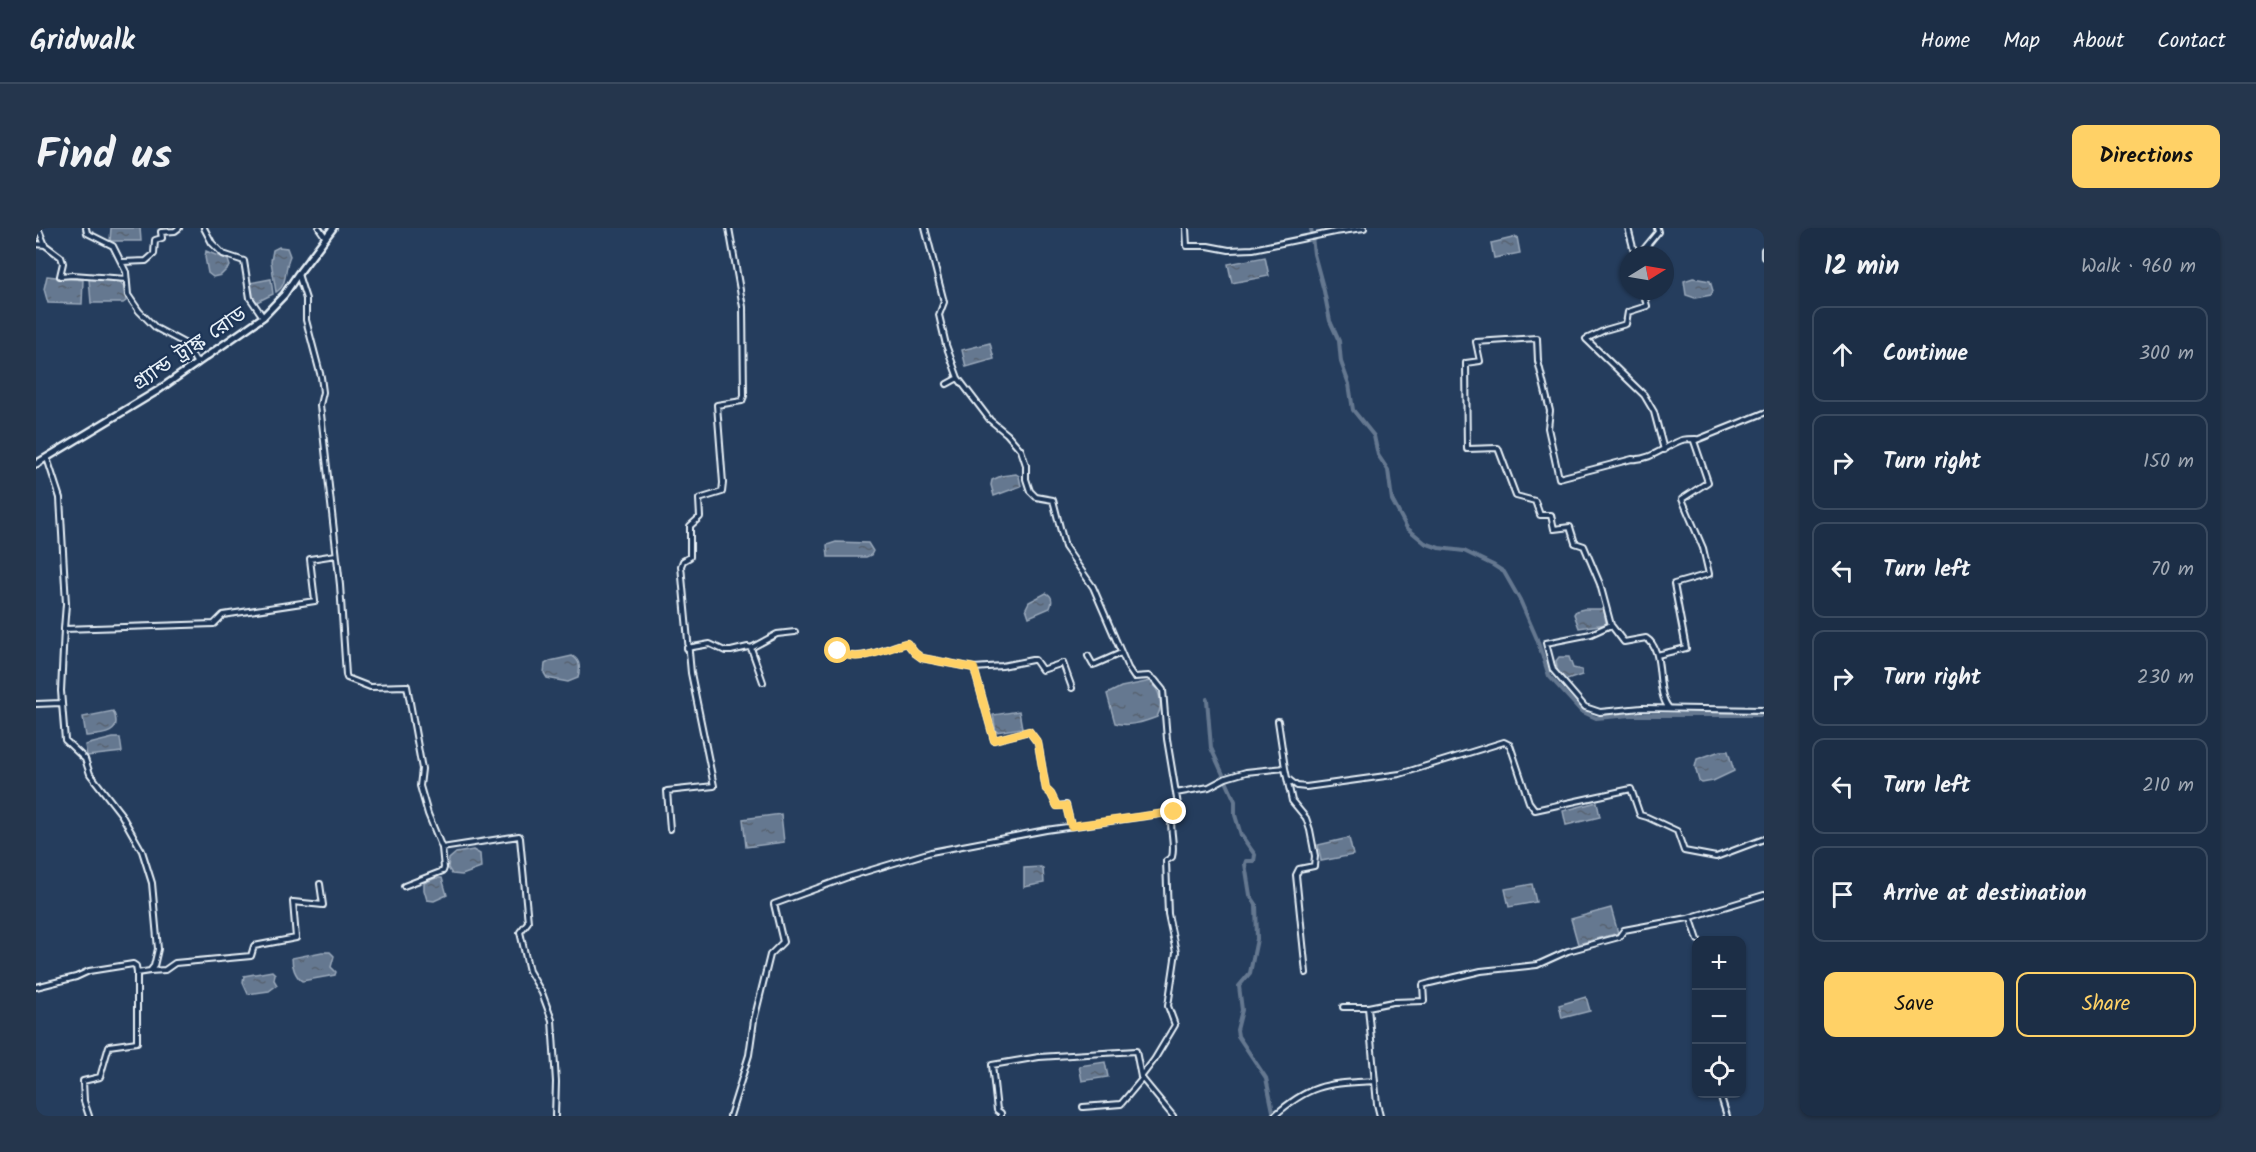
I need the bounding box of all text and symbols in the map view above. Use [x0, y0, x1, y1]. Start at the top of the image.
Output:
text: Gridwalk [30, 19, 135, 64]
text: Home [1921, 25, 1970, 58]
text: Map [2003, 25, 2040, 58]
text: About [2073, 25, 2124, 58]
text: Contact [2157, 25, 2226, 58]
text: Find us [36, 123, 172, 190]
button: Directions [2072, 125, 2220, 188]
north arrow [1620, 246, 1674, 300]
text: 12 min [1824, 246, 1899, 288]
text: Walk · 960 m [2081, 251, 2196, 283]
street label: গ্র্যান্ড ট্রাঙ্ক রোড [126, 298, 255, 400]
text: Continue [1883, 337, 1968, 372]
icon: ahead [1826, 338, 1859, 371]
text: 300 m [2139, 338, 2194, 370]
text: Turn right [1883, 445, 1981, 480]
icon: right [1826, 446, 1859, 479]
text: 150 m [2143, 446, 2194, 478]
text: Turn left [1883, 553, 1970, 588]
icon: left [1826, 554, 1859, 587]
text: 70 m [2151, 554, 2194, 586]
route start [824, 637, 850, 663]
text: Turn right [1883, 661, 1981, 696]
icon: right [1826, 662, 1859, 695]
text: 230 m [2137, 662, 2194, 694]
text: Turn left [1883, 769, 1970, 804]
icon: left [1826, 770, 1859, 803]
text: 210 m [2142, 770, 2194, 802]
route end [1160, 798, 1186, 824]
text: Arrive at destination [1883, 877, 2086, 912]
icon: arrive [1826, 878, 1859, 911]
map controls [1692, 936, 1746, 1098]
button: + [1692, 936, 1746, 990]
button: Save [1824, 972, 2004, 1037]
button: Share [2016, 972, 2196, 1037]
button: − [1692, 990, 1746, 1044]
button: locate [1692, 1044, 1746, 1098]

